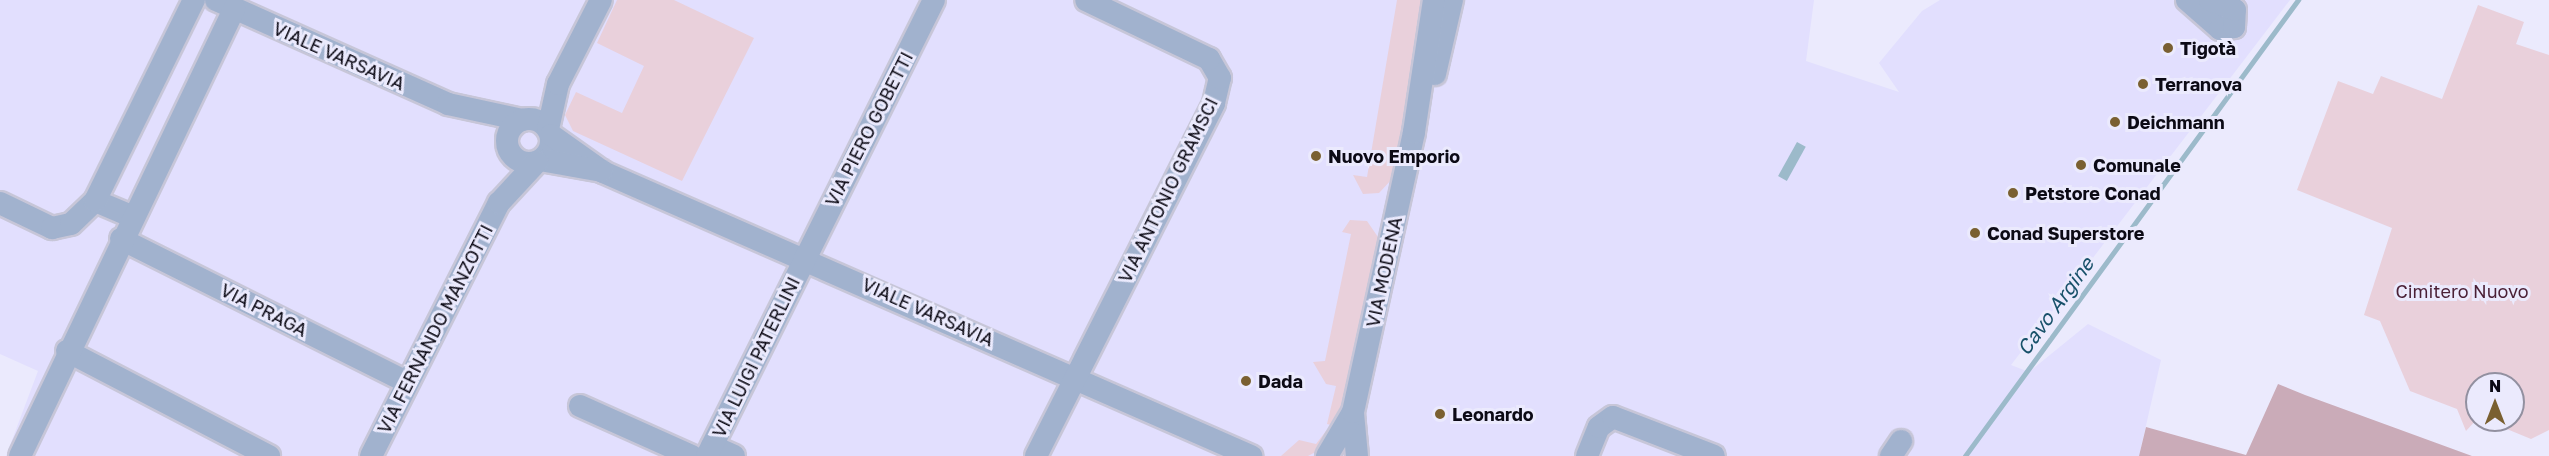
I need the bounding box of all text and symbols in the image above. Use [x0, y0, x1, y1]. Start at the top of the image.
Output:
street label: VIALE VARSAVIA [270, 17, 408, 95]
place label: Tigotà [2180, 37, 2236, 59]
marker: Tigotà [2161, 41, 2175, 55]
street label: VIA PIERO GOBETTI [821, 48, 917, 210]
place label: Terranova [2155, 73, 2242, 95]
marker: Terranova [2136, 77, 2150, 91]
street label: VIA ANTONIO GRAMSCI [1114, 94, 1222, 286]
place label: Deichmann [2127, 111, 2225, 133]
marker: Deichmann [2108, 115, 2122, 129]
place label: Nuovo Emporio [1328, 145, 1460, 167]
marker: Nuovo Emporio [1309, 149, 1323, 163]
place label: Comunale [2093, 154, 2181, 176]
marker: Comunale [2074, 158, 2088, 172]
place label: Petstore Conad [2025, 182, 2160, 204]
marker: Petstore Conad [2006, 186, 2020, 200]
street label: VIA MODENA [1362, 215, 1406, 329]
street label: VIA FERNANDO MANZOTTI [373, 221, 497, 437]
place label: Conad Superstore [1987, 222, 2144, 244]
marker: Conad Superstore [1968, 226, 1982, 240]
water label: Cavo Argine [2012, 252, 2098, 360]
street label: VIA LUIGI PATERLINI [708, 273, 804, 441]
street label: VIALE VARSAVIA [859, 273, 997, 351]
street label: VIA PRAGA [217, 279, 311, 341]
park label: Cimitero Nuovo [2395, 280, 2529, 302]
place label: Dada [1258, 370, 1303, 392]
north arrow [2465, 372, 2525, 432]
marker: Dada [1239, 374, 1253, 388]
text: N [2489, 376, 2501, 396]
place label: Leonardo [1452, 403, 1534, 425]
marker: Leonardo [1433, 407, 1447, 421]

